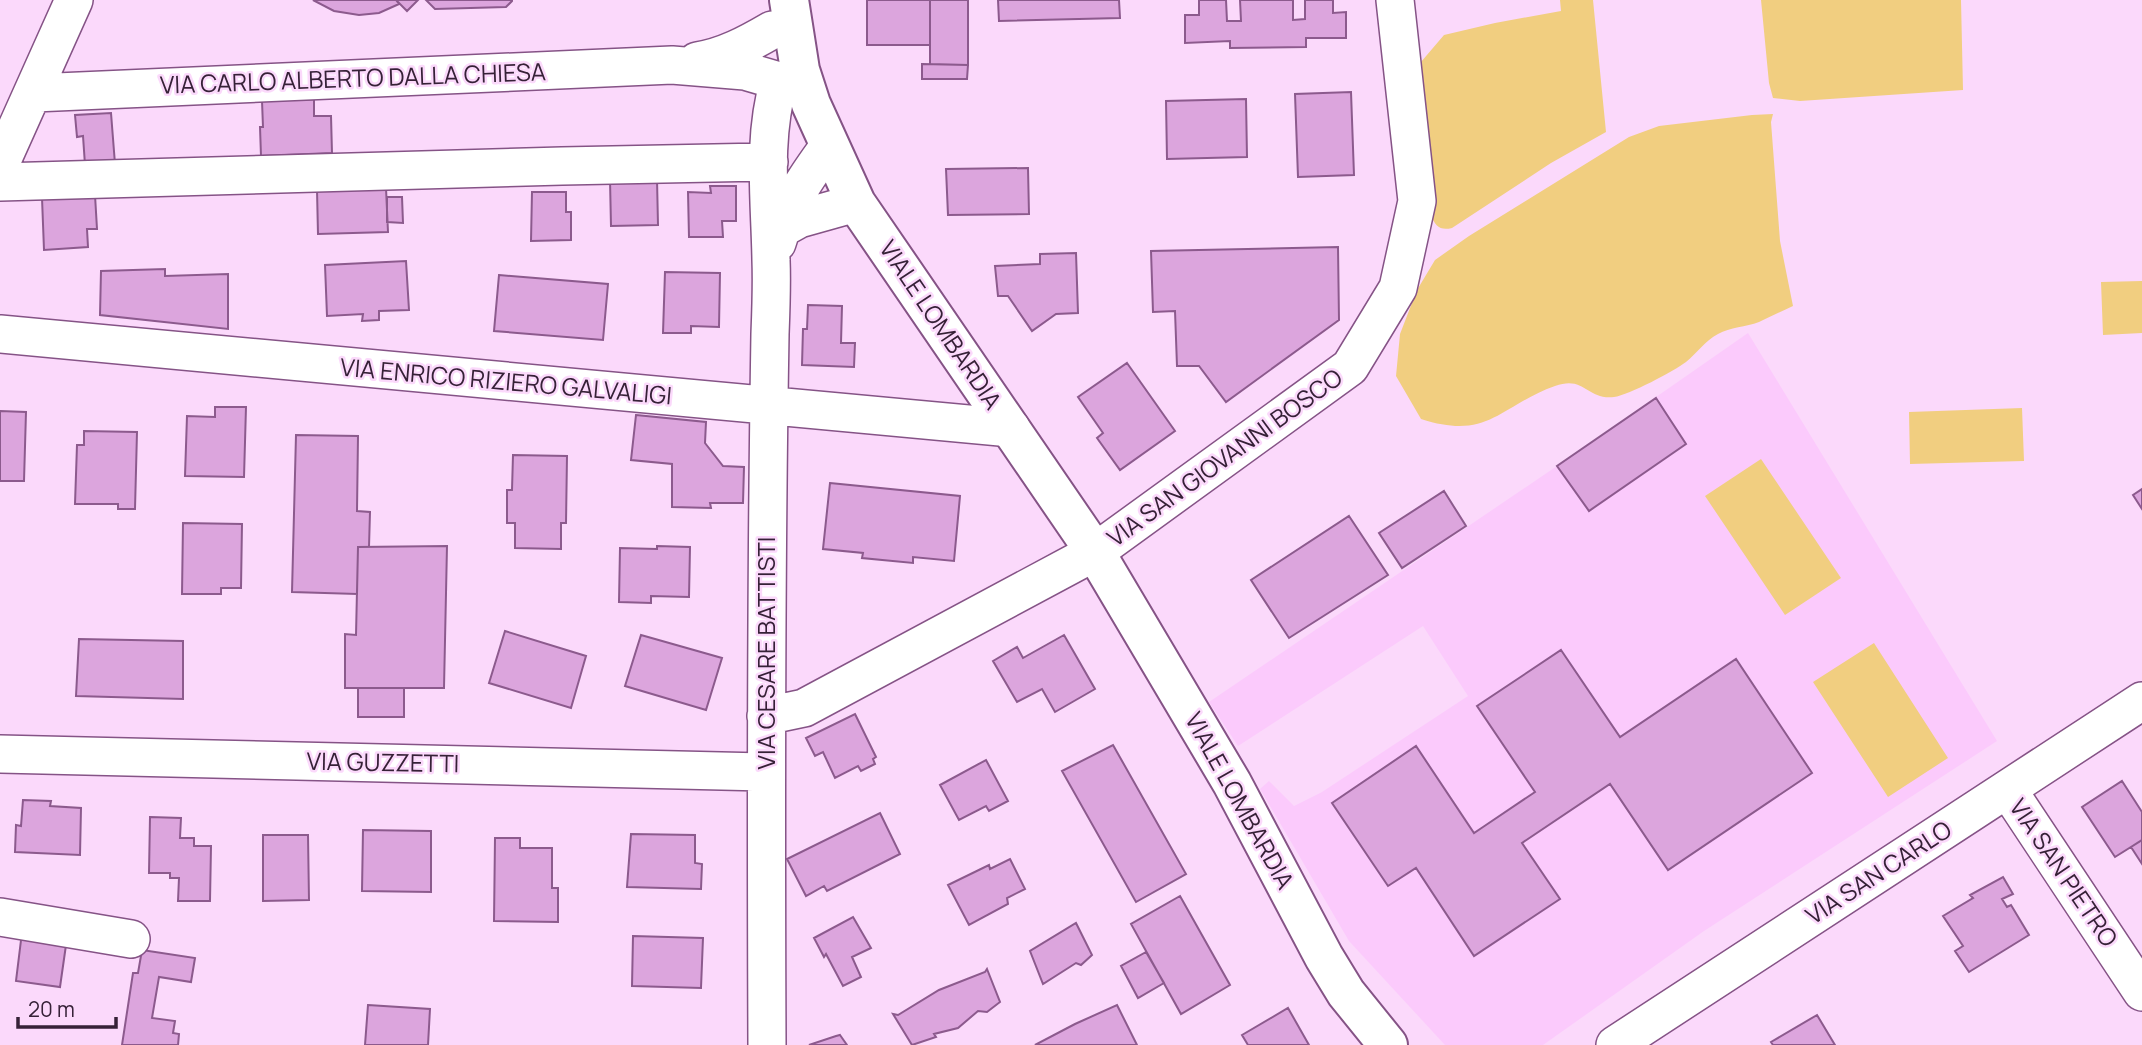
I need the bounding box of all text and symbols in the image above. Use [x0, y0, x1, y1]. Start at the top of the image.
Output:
street label: VIA CARLO ALBERTO DALLA CHIESA [159, 54, 546, 101]
street label: VIALE LOMBARDIA [872, 233, 1010, 415]
street label: VIA ENRICO RIZIERO GALVALIGI [339, 350, 673, 411]
street label: VIA SAN GIOVANNI BOSCO [1100, 360, 1348, 553]
street label: VIA CESARE BATTISTI [749, 537, 782, 769]
street label: VIALE LOMBARDIA [1178, 706, 1303, 895]
street label: VIA GUZZETTI [306, 744, 460, 779]
street label: VIA SAN PIETRO [2002, 792, 2126, 953]
street label: VIA SAN CARLO [1799, 812, 1957, 931]
scale bar [18, 986, 116, 1030]
text: 20 m [28, 995, 75, 1023]

